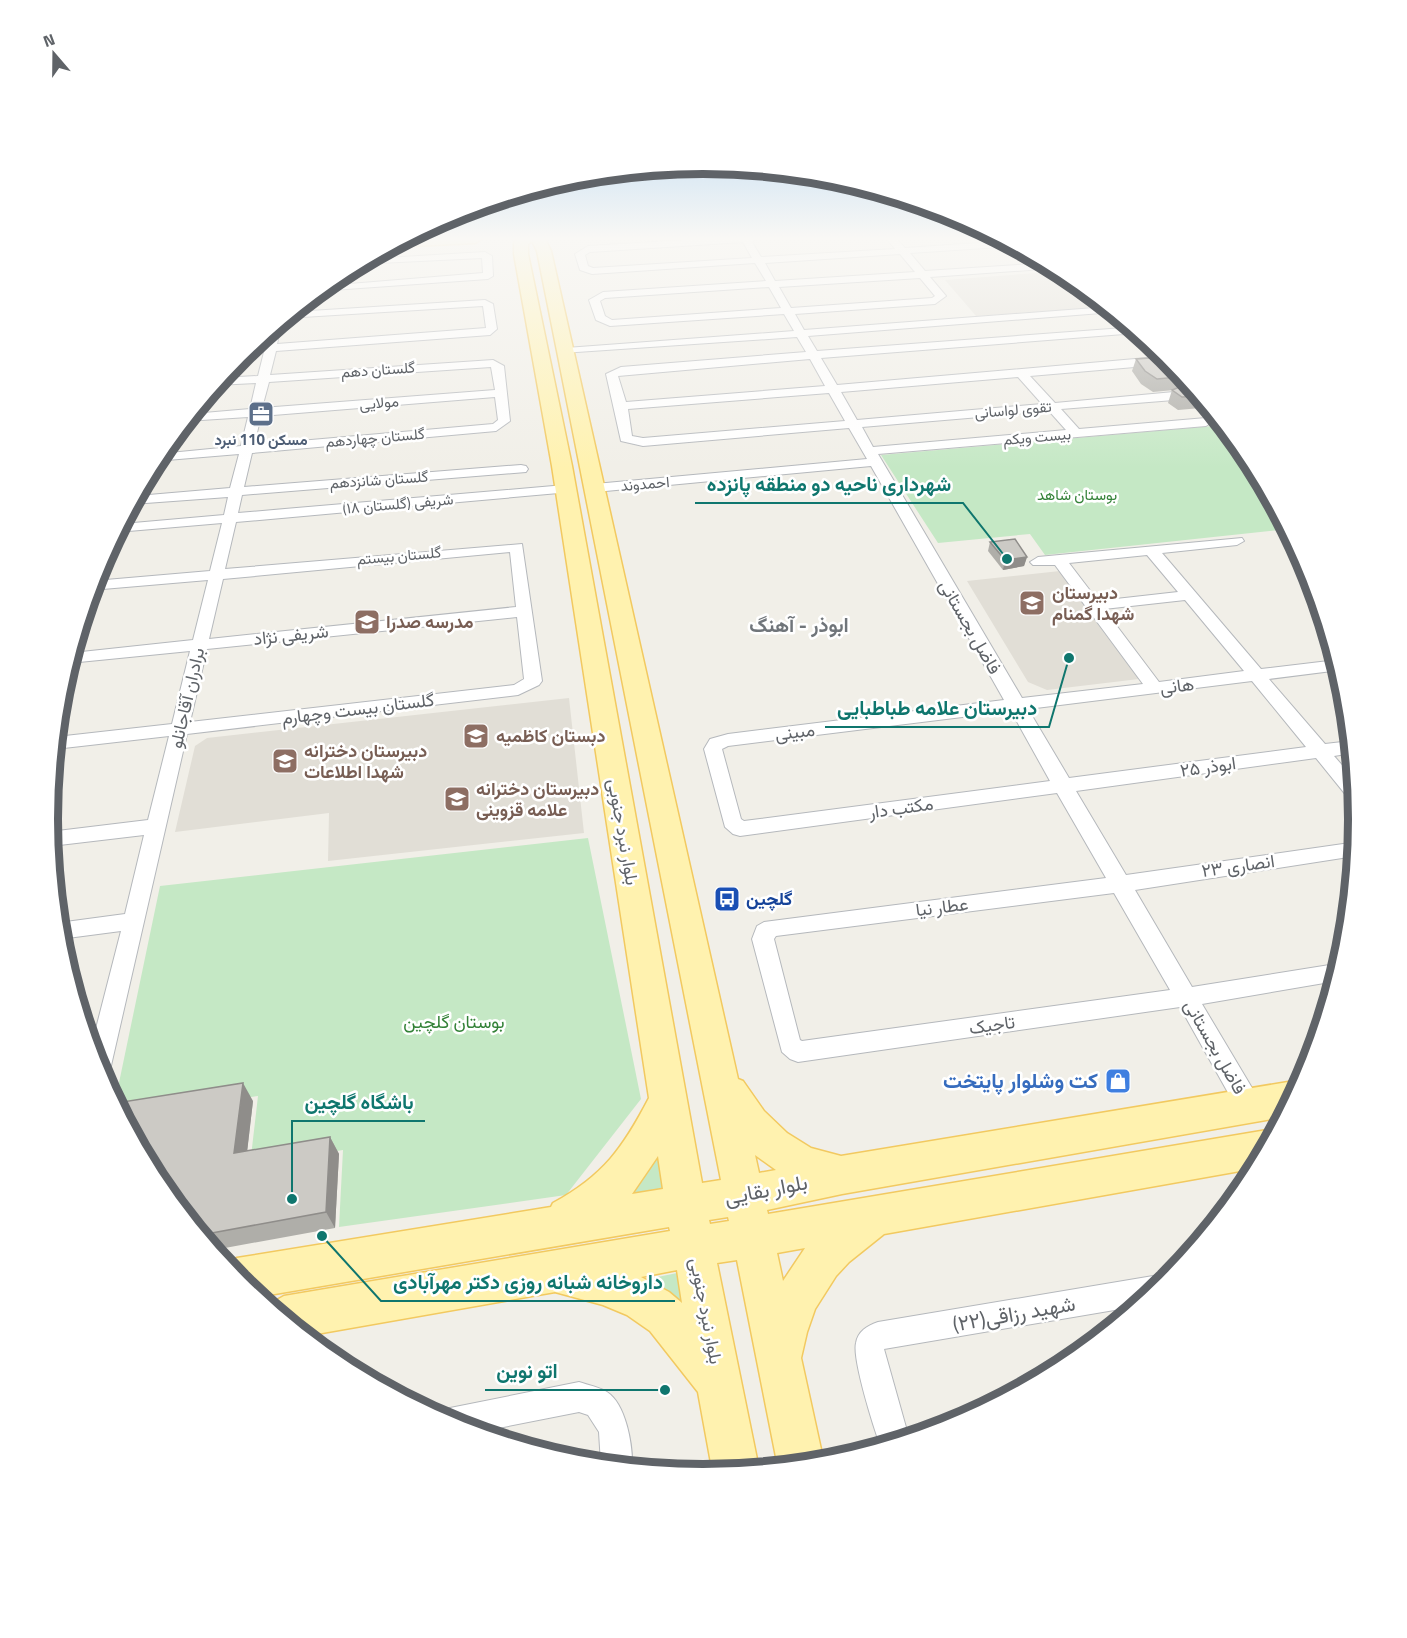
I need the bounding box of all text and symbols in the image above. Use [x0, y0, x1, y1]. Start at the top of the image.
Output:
north arrow [24, 24, 84, 84]
text: N [40, 27, 58, 53]
street label: گلستان دهم [340, 355, 416, 384]
street label: مولایی [358, 389, 400, 416]
street label: تقوی لواسانی [973, 395, 1052, 424]
office icon: مسکن 110 نبرد [246, 399, 276, 429]
street label: گلستان چهاردهم [324, 422, 426, 453]
street label: بیست ویکم [1002, 422, 1072, 451]
place label: مسکن 110 نبرد [214, 428, 308, 451]
street label: گلستان شانزدهم [329, 465, 429, 494]
callout: شهرداری ناحیه دو منطقه پانزده [695, 465, 963, 503]
text: شهرداری ناحیه دو منطقه پانزده [707, 468, 951, 499]
street label: احمدوند [620, 470, 670, 497]
park label: بوستان شاهد [1037, 483, 1117, 506]
street label: شریفی (گلستان ۱۸) [342, 487, 454, 520]
street label: گلستان بیستم [356, 540, 442, 571]
street label: فاضل بجستانی [932, 574, 1008, 679]
place label: دبیرستان شهدا گمنام [1052, 579, 1134, 627]
school or university icon: دبیرستان شهدا گمنام [1017, 588, 1047, 618]
school or university icon: مدرسه صدرا [352, 607, 382, 637]
place label: مدرسه صدرا [386, 608, 474, 635]
district label: ابوذر - آهنگ [749, 609, 849, 640]
street label: شریفی نژاد [252, 617, 330, 652]
street label: برادران آقاجانلو [162, 645, 211, 751]
street label: هانی [1158, 670, 1195, 701]
street label: گلستان بیست وچهارم [280, 686, 436, 731]
callout: دبیرستان علامه طباطبایی [825, 689, 1049, 727]
text: دبیرستان علامه طباطبایی [837, 692, 1037, 723]
street label: مبینی [773, 716, 816, 747]
school or university icon: دبستان کاظمیه [461, 721, 491, 751]
place label: دبستان کاظمیه [496, 722, 605, 749]
place label: دبیرستان دخترانه شهدا اطلاعات [304, 737, 427, 785]
school or university icon: دبیرستان دخترانه شهدا اطلاعات [270, 746, 300, 776]
street label: ابوذر ۲۵ [1178, 749, 1238, 784]
place label: دبیرستان دخترانه علامه قزوینی [476, 775, 599, 823]
street label: بلوار نبرد جنوبی [601, 777, 646, 887]
school or university icon: دبیرستان دخترانه علامه قزوینی [442, 784, 472, 814]
street label: مکتب دار [866, 790, 935, 826]
street label: انصاری ۲۳ [1200, 847, 1276, 884]
bus stop icon: گلچین [712, 884, 742, 914]
place label: گلچین [746, 885, 792, 912]
street label: عطار نیا [914, 890, 970, 923]
street label: فاضل بجستانی [1177, 994, 1253, 1099]
park label: بوستان گلچین [403, 1008, 505, 1035]
street label: تاجیک [967, 1008, 1017, 1041]
place label: کت وشلوار پایتخت [943, 1064, 1098, 1096]
shop icon: کت وشلوار پایتخت [1103, 1066, 1133, 1096]
callout: باشگاه گلچین [292, 1083, 425, 1121]
text: باشگاه گلچین [304, 1086, 414, 1117]
street label: بلوار بقایی [721, 1165, 810, 1213]
street label: بلوار نبرد جنوبی [683, 1256, 730, 1366]
callout: داروخانه شبانه روزی دکتر مهرآبادی [381, 1263, 675, 1301]
text: داروخانه شبانه روزی دکتر مهرآبادی [393, 1266, 663, 1297]
street label: شهید رزاقی(۲۲) [950, 1286, 1078, 1340]
callout: اتو نوین [485, 1352, 570, 1390]
text: اتو نوین [496, 1355, 558, 1386]

